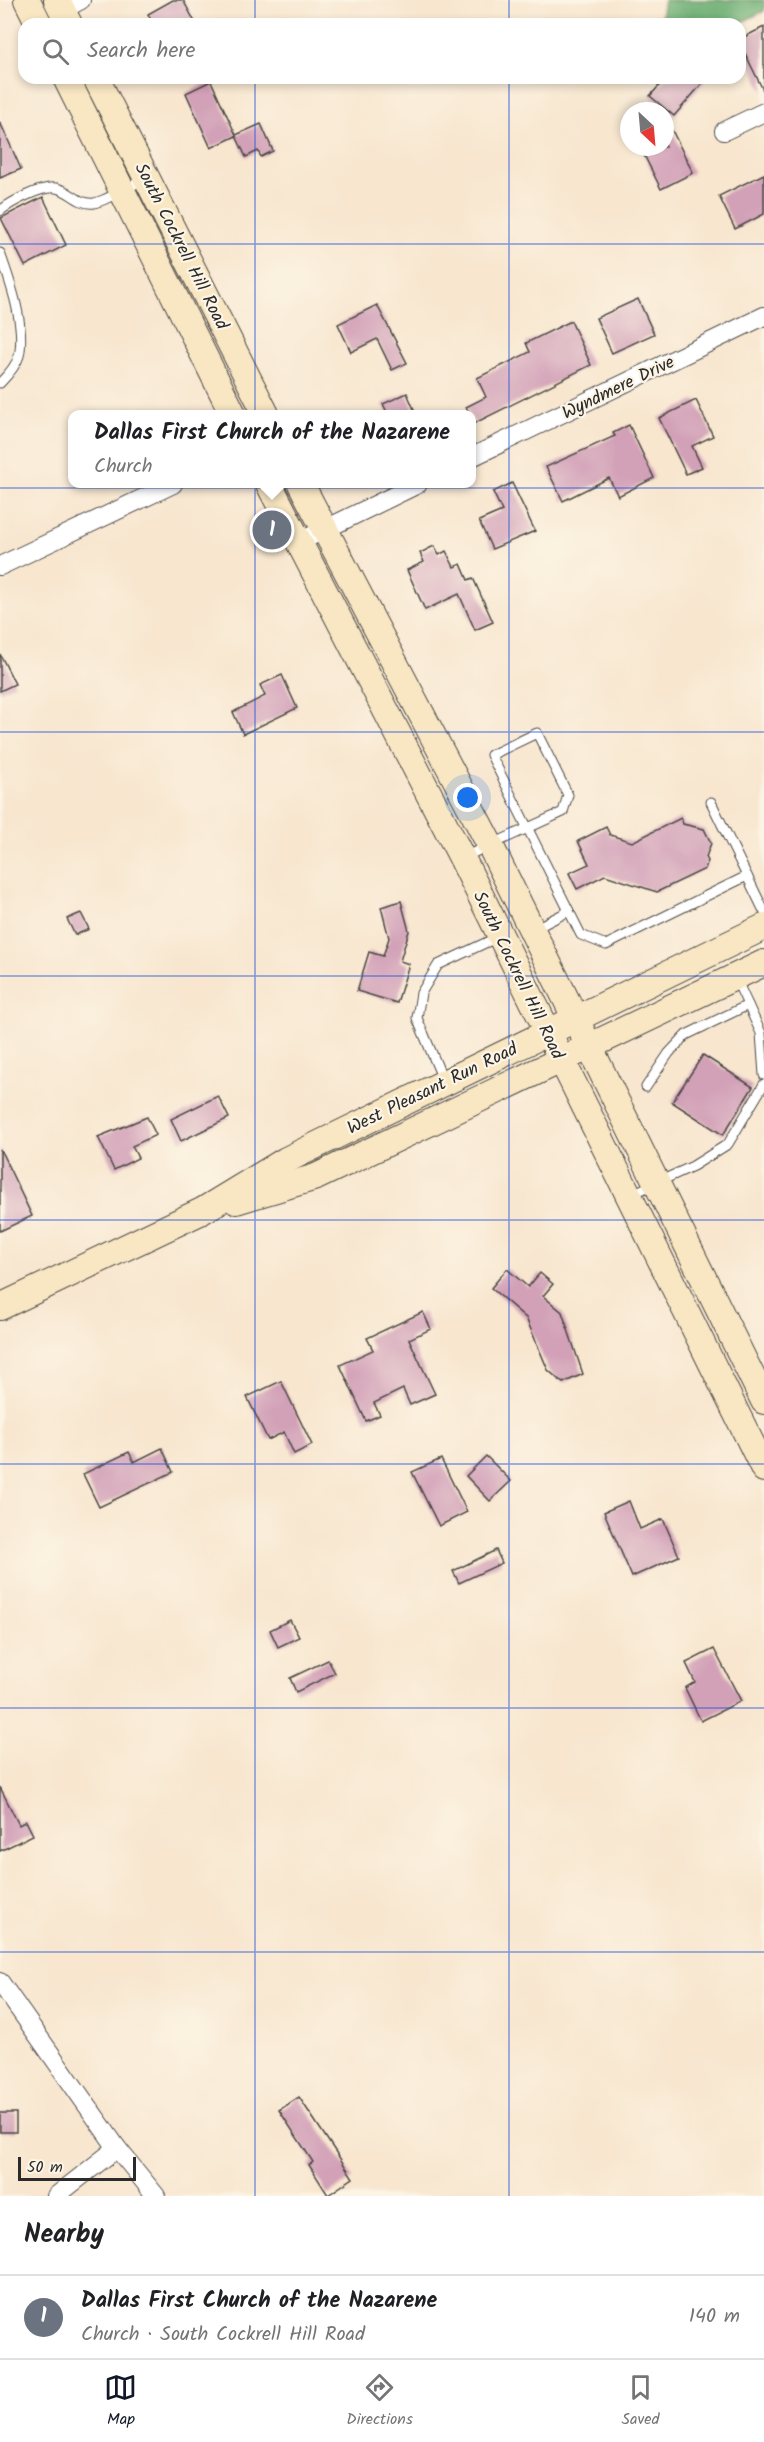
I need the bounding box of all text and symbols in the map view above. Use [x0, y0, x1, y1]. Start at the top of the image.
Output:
search box [18, 18, 746, 84]
text: Search here [87, 34, 195, 69]
icon: search [39, 35, 72, 68]
north arrow [620, 102, 674, 156]
street label: South Cockrell Hill Road [126, 158, 236, 336]
street label: Wyndmere Drive [557, 348, 680, 428]
popup [68, 410, 476, 488]
text: Dallas First Church of the Nazarene [94, 416, 450, 451]
text: Church [94, 451, 152, 483]
pin: 1 [252, 508, 292, 552]
your location [453, 783, 482, 812]
street label: South Cockrell Hill Road [464, 887, 571, 1066]
street label: West Pleasant Run Road [342, 1035, 524, 1143]
scale bar [18, 2154, 136, 2182]
text: 50 m [27, 2155, 63, 2180]
text: Nearby [24, 2214, 104, 2256]
text: Dallas First Church of the Nazarene [81, 2284, 437, 2319]
text: 1 [40, 2301, 47, 2333]
text: 140 m [689, 2301, 740, 2333]
text: Church · South Cockrell Hill Road [81, 2319, 365, 2351]
tab: Map [104, 2371, 137, 2432]
tab: Directions [346, 2371, 413, 2432]
tab: Saved [622, 2371, 660, 2432]

